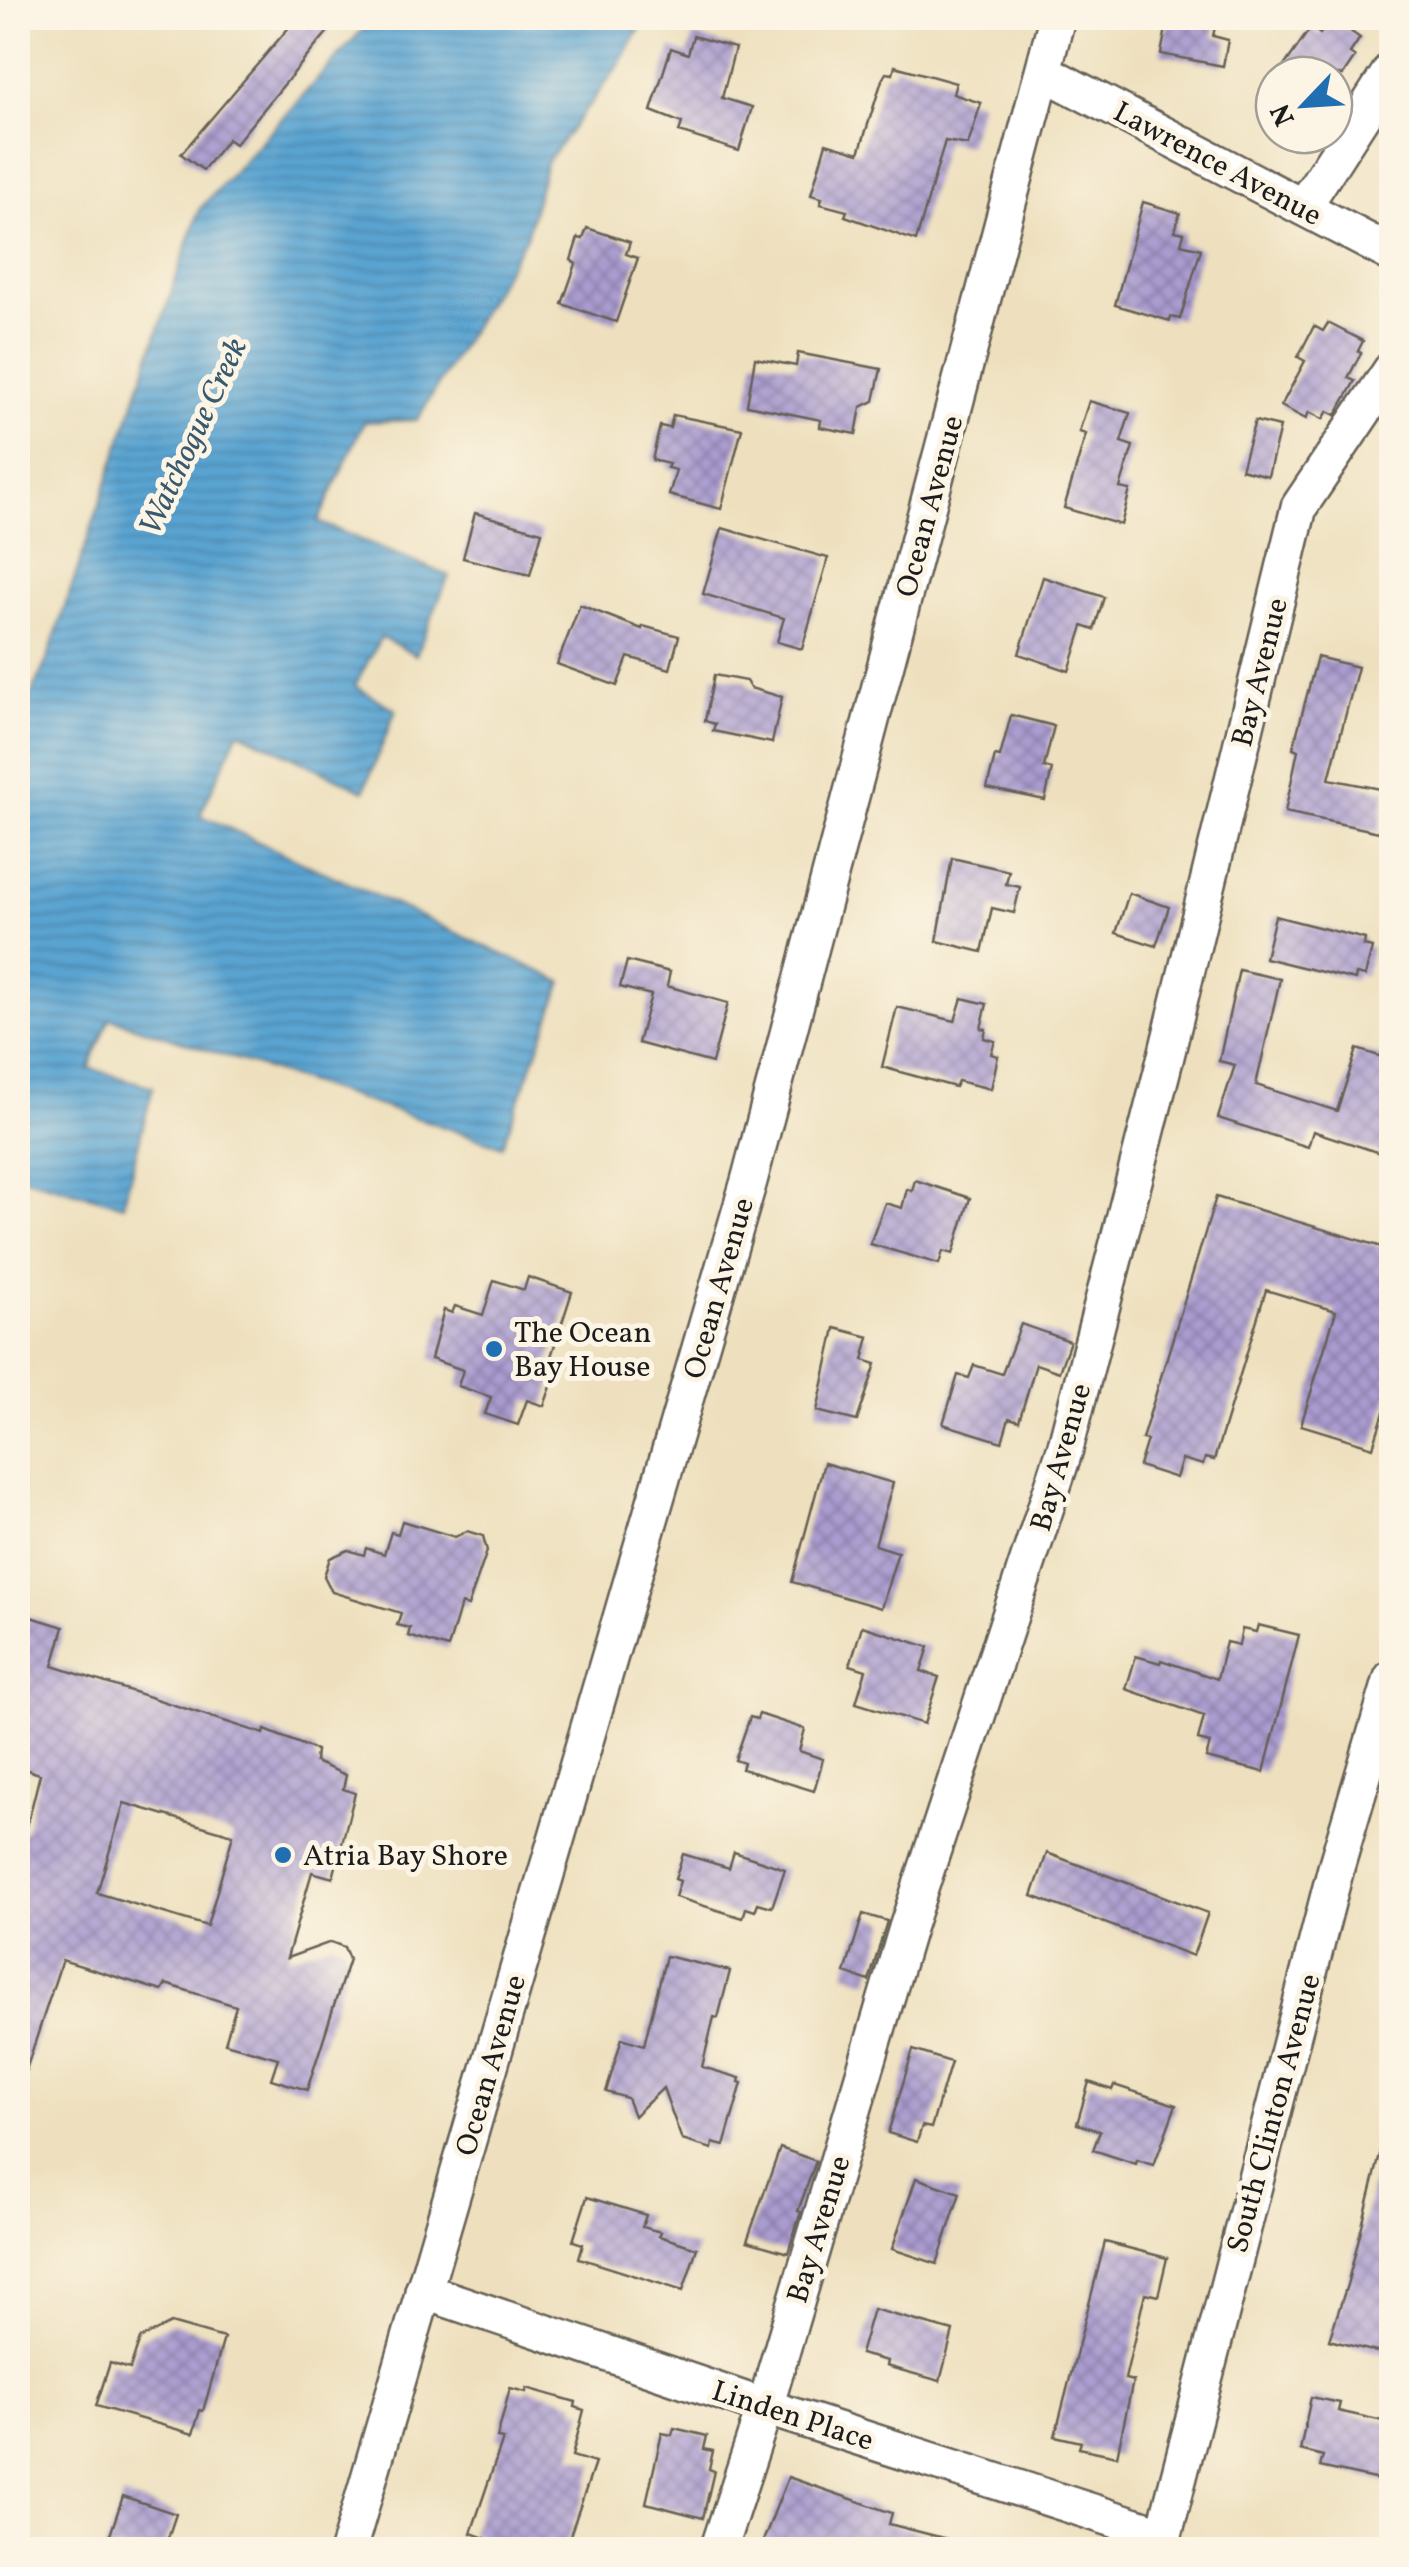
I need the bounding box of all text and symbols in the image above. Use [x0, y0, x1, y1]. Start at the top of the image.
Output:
north arrow [1254, 55, 1354, 155]
street label: Lawrence Avenue [1105, 92, 1329, 237]
text: N [1262, 97, 1306, 132]
water label: Watchogue Creek [130, 331, 260, 543]
street label: Ocean Avenue [887, 411, 975, 602]
street label: Bay Avenue [1222, 594, 1300, 751]
street label: Ocean Avenue [674, 1193, 766, 1384]
place label: The Ocean Bay House [514, 1313, 651, 1389]
marker: The Ocean Bay House [483, 1338, 505, 1360]
street label: Bay Avenue [1021, 1379, 1103, 1536]
place label: Atria Bay Shore [303, 1836, 508, 1878]
marker: Atria Bay Shore [272, 1844, 294, 1866]
street label: South Clinton Avenue [1217, 1969, 1332, 2258]
street label: Ocean Avenue [446, 1970, 538, 2161]
street label: Bay Avenue [778, 2151, 862, 2309]
street label: Linden Place [706, 2371, 879, 2463]

